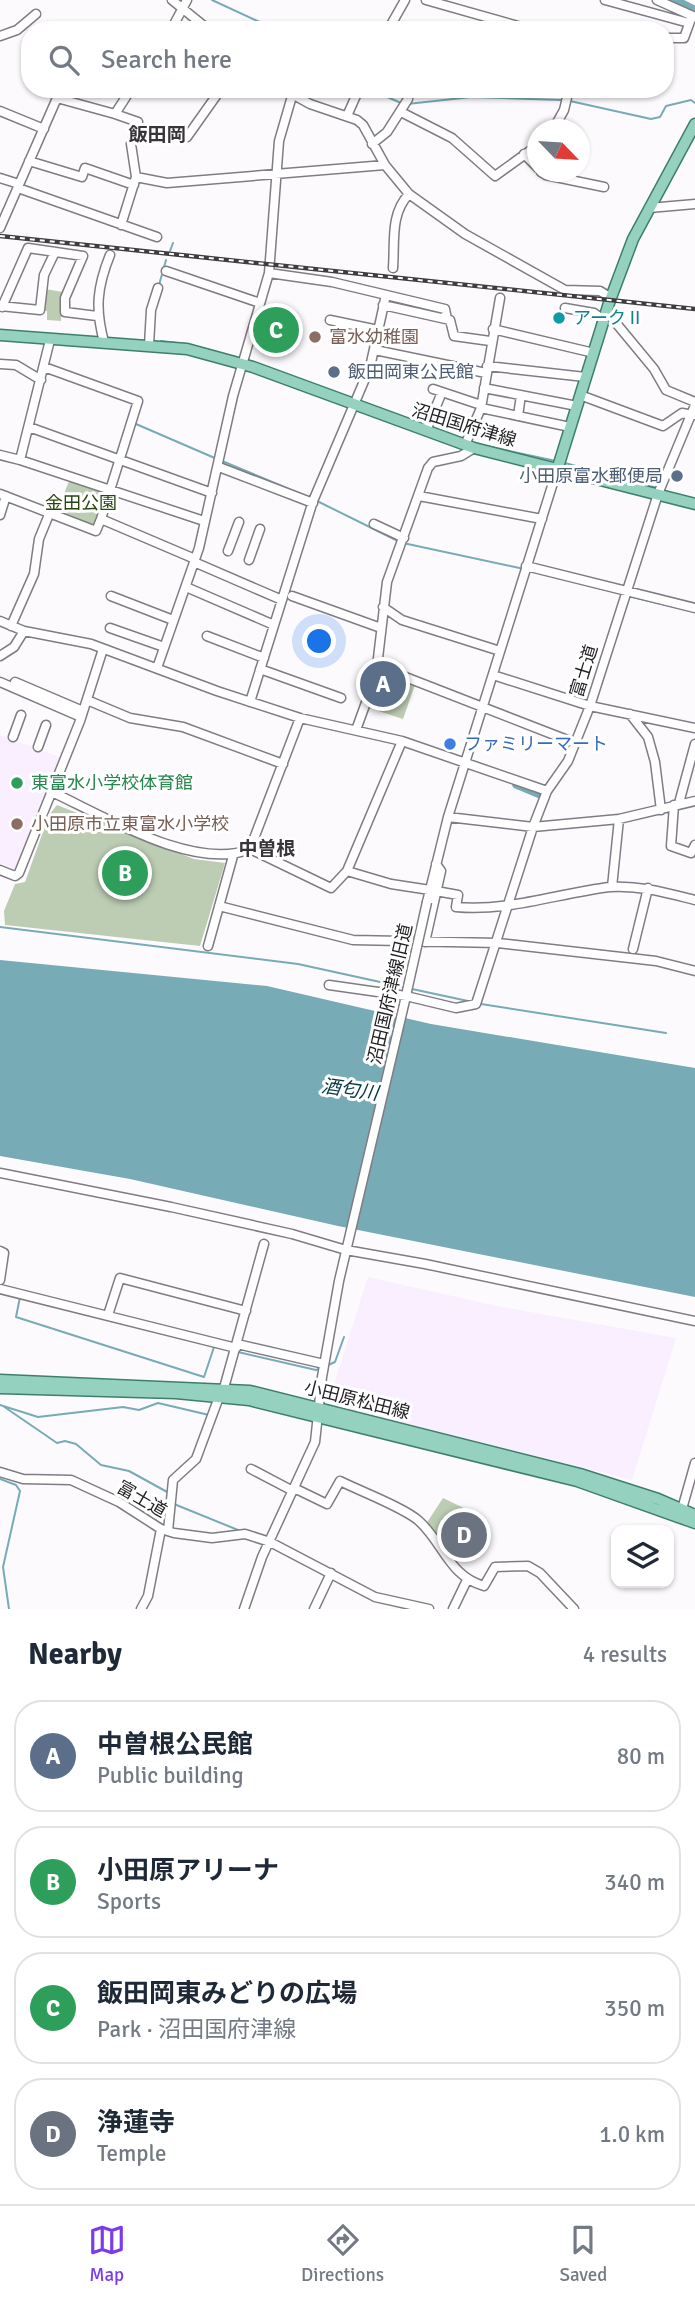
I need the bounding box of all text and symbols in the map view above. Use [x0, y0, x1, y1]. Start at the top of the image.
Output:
search box [21, 21, 674, 98]
icon: search [45, 41, 83, 79]
text: Search here [101, 44, 232, 76]
north arrow [527, 119, 590, 182]
district label: 飯田岡 [128, 123, 186, 147]
pin: C [253, 304, 299, 356]
place label: アークⅡ [573, 307, 644, 329]
marker: アークⅡ [551, 310, 567, 326]
place label: 富水幼稚園 [329, 326, 419, 348]
marker: 富水幼稚園 [307, 329, 323, 345]
place label: 飯田岡東公民館 [348, 361, 474, 383]
marker: 飯田岡東公民館 [326, 364, 342, 380]
street label: 沼田国府津線 [409, 399, 519, 451]
place label: 小田原富水郵便局 [519, 465, 663, 487]
marker: 小田原富水郵便局 [669, 468, 685, 484]
park label: 金田公園 [45, 492, 117, 514]
your location [302, 624, 336, 658]
street label: 富士道 [566, 642, 602, 700]
pin: A [360, 658, 406, 710]
place label: ファミリーマート [464, 733, 608, 755]
marker: ファミリーマート [442, 736, 458, 752]
place label: 東富水小学校体育館 [31, 772, 193, 794]
marker: 東富水小学校体育館 [9, 775, 25, 791]
place label: 小田原市立東富水小学校 [31, 813, 229, 835]
marker: 小田原市立東富水小学校 [9, 816, 25, 832]
district label: 中曽根 [238, 837, 296, 861]
pin: B [102, 847, 148, 899]
street label: 沼田国府津線旧道 [363, 921, 417, 1067]
water label: 酒匂川 [320, 1074, 382, 1106]
street label: 小田原松田線 [302, 1376, 412, 1424]
street label: 富士道 [113, 1476, 171, 1522]
pin: D [441, 1509, 487, 1561]
map controls [611, 1525, 674, 1588]
button: layers [611, 1525, 674, 1588]
text: Nearby [28, 1636, 122, 1673]
text: 4 results [583, 1640, 667, 1669]
text: 中曽根公民館 [97, 1729, 253, 1761]
text: A [46, 1742, 60, 1771]
text: 80 m [617, 1742, 665, 1771]
text: Public building [97, 1761, 244, 1790]
text: 小田原アリーナ [97, 1855, 279, 1887]
text: B [46, 1868, 60, 1897]
text: 340 m [604, 1868, 665, 1897]
text: Sports [97, 1887, 161, 1916]
text: 飯田岡東みどりの広場 [97, 1978, 357, 2010]
text: C [46, 1994, 60, 2023]
text: 350 m [604, 1994, 665, 2023]
text: Park · 沼田国府津線 [97, 2015, 296, 2044]
text: 浄蓮寺 [97, 2107, 175, 2139]
text: D [45, 2120, 61, 2149]
text: 1.0 km [599, 2120, 665, 2149]
text: Temple [97, 2139, 166, 2168]
tab: Map [88, 2221, 126, 2287]
tab: Directions [301, 2221, 384, 2287]
tab: Saved [559, 2221, 607, 2287]

